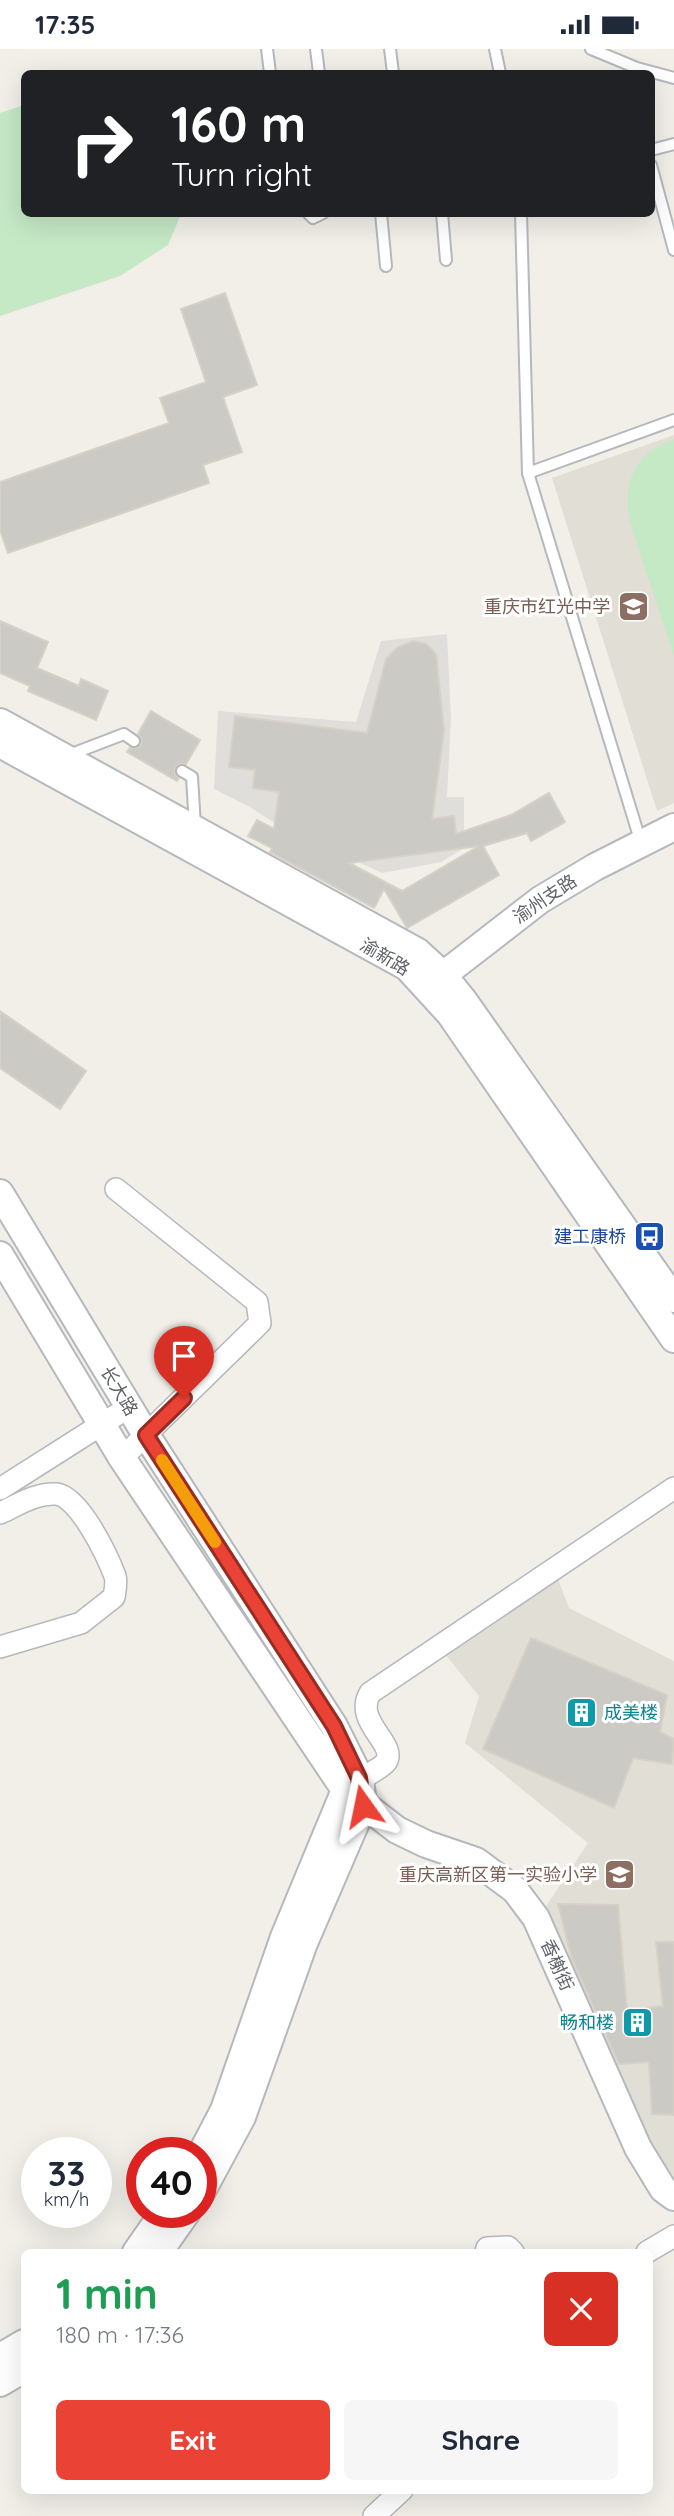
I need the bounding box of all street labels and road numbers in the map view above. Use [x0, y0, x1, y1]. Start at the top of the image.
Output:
street label: 渝州支路 [508, 869, 581, 928]
street label: 渝新路 [356, 933, 414, 980]
street label: 长大路 [96, 1362, 143, 1420]
street label: 香榭街 [536, 1935, 579, 1994]

